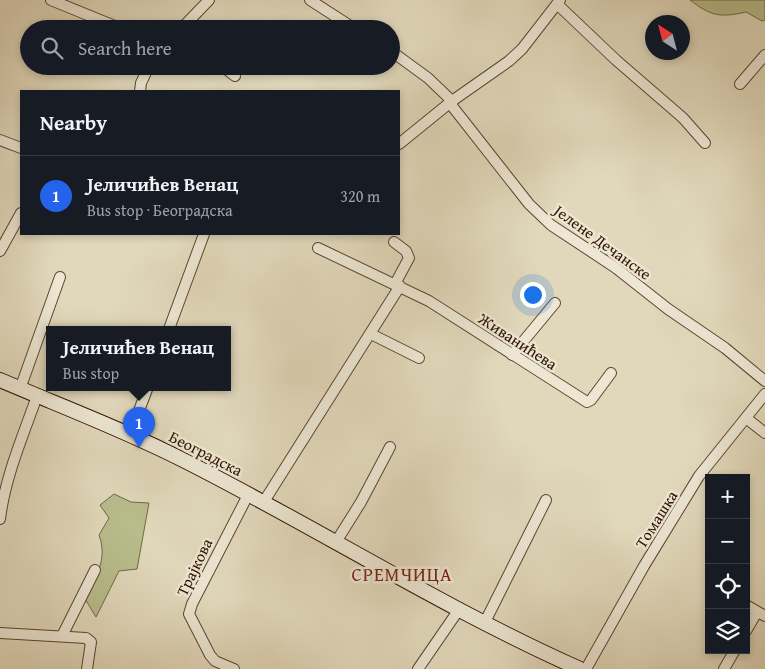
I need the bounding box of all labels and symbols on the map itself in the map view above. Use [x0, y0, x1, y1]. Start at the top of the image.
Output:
north arrow [645, 15, 690, 60]
street label: Јелене Дечанске [548, 197, 657, 286]
your location [520, 282, 546, 308]
street label: Живанићева [473, 306, 563, 376]
pin: 1 [123, 407, 155, 448]
street label: Београдска [165, 424, 247, 482]
street label: Томашка [629, 485, 683, 553]
street label: Трајкова [170, 534, 218, 600]
district label: СРЕМЧИЦА [351, 560, 453, 588]

